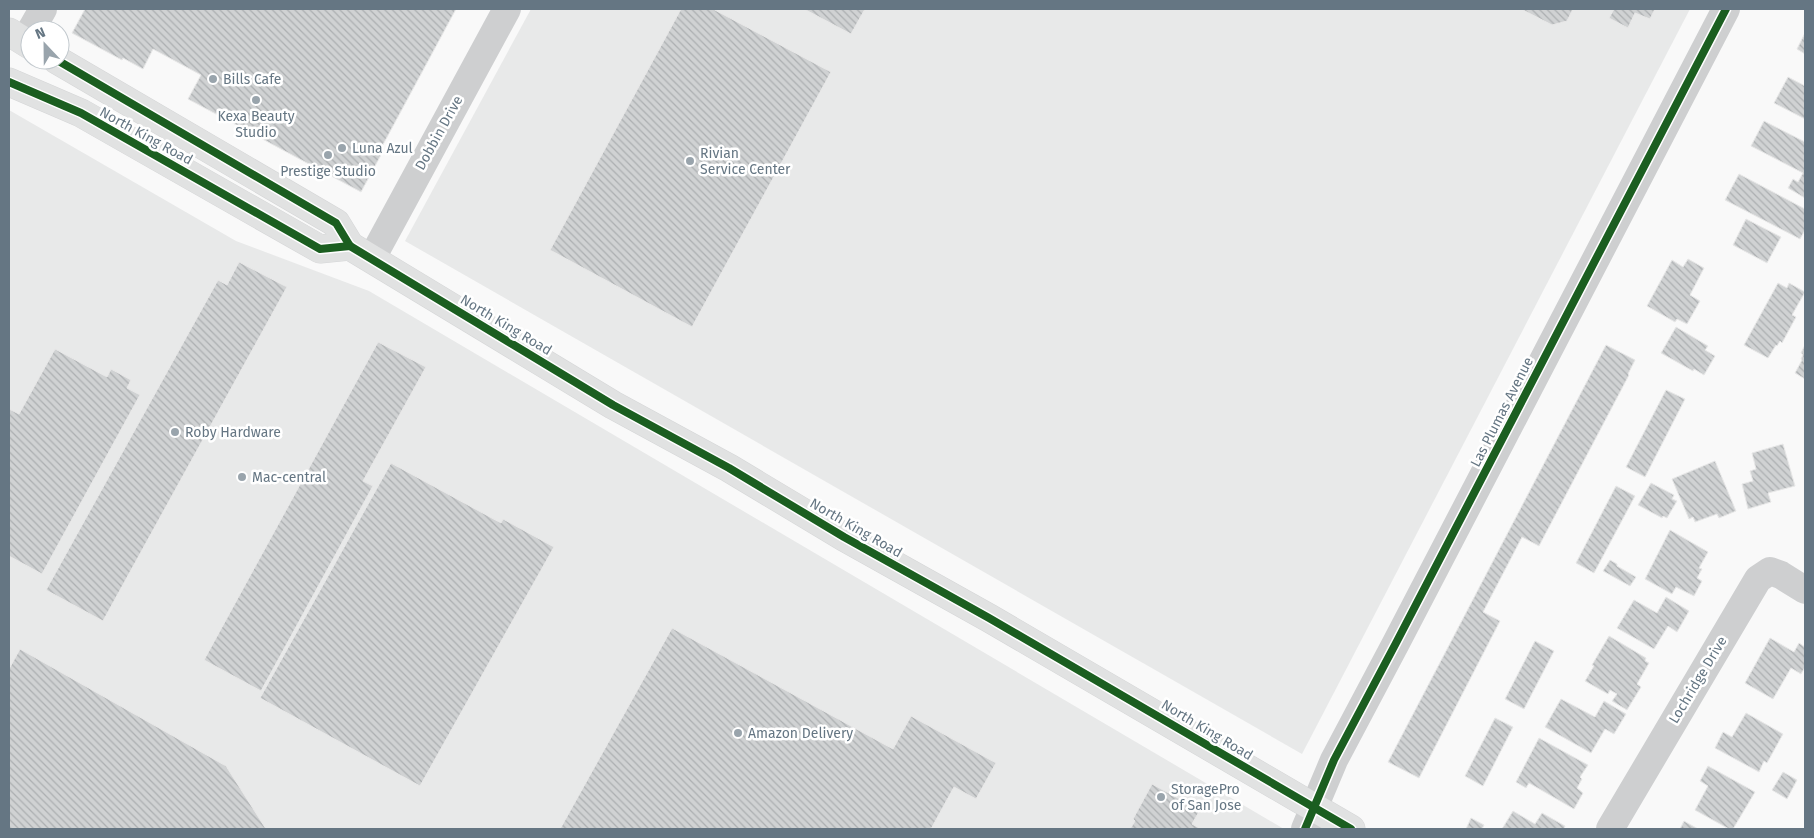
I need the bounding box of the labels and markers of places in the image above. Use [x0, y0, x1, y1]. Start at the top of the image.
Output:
place label: Bills Cafe [223, 71, 281, 88]
marker: Bills Cafe [207, 73, 219, 85]
marker: Kexa Beauty Studio [250, 94, 262, 106]
place label: Kexa Beauty Studio [217, 108, 295, 141]
place label: Luna Azul [352, 140, 413, 157]
marker: Luna Azul [336, 142, 348, 154]
place label: Rivian Service Center [700, 145, 791, 178]
marker: Prestige Studio [322, 149, 334, 161]
marker: Rivian Service Center [684, 155, 696, 167]
place label: Prestige Studio [280, 163, 376, 180]
place label: Roby Hardware [185, 424, 281, 441]
marker: Roby Hardware [169, 426, 181, 438]
place label: Mac-central [252, 469, 326, 486]
marker: Mac-central [236, 471, 248, 483]
place label: Amazon Delivery [748, 725, 853, 742]
marker: Amazon Delivery [732, 727, 744, 739]
place label: StoragePro of San Jose [1171, 781, 1241, 814]
marker: StoragePro of San Jose [1155, 791, 1167, 803]

